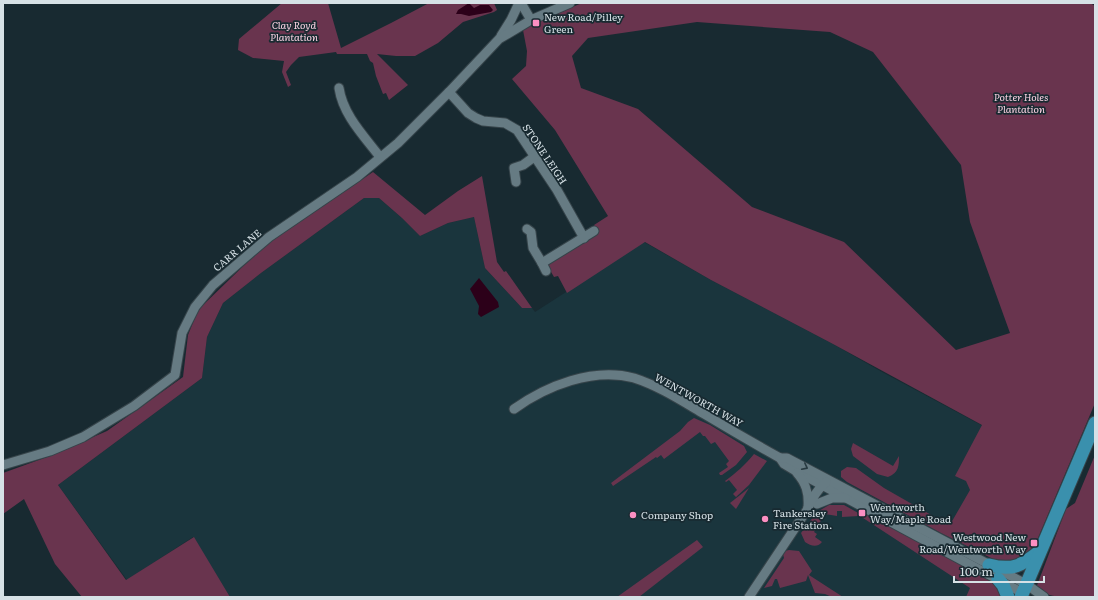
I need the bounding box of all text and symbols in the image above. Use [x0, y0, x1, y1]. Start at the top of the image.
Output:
place label: New Road/Pilley Green [544, 9, 623, 36]
park label: Clay Royd Plantation [270, 17, 318, 44]
marker: New Road/Pilley Green [531, 18, 541, 28]
park label: Potter Holes Plantation [994, 89, 1048, 116]
street label: STONE LEIGH [520, 120, 571, 187]
street label: CARR LANE [209, 225, 264, 274]
street label: WENTWORTH WAY [652, 369, 746, 430]
one-way arrow [801, 463, 808, 470]
place label: Wentworth Way/Maple Road [870, 499, 951, 526]
place label: Tankersley Fire Station. [773, 505, 832, 532]
place label: Company Shop [641, 507, 713, 522]
marker: Wentworth Way/Maple Road [857, 508, 867, 518]
marker: Company Shop [628, 510, 638, 520]
marker: Tankersley Fire Station. [760, 514, 770, 524]
place label: Westwood New Road/Wentworth Way [919, 529, 1026, 556]
marker: Westwood New Road/Wentworth Way [1029, 538, 1039, 548]
scale bar [954, 558, 1044, 584]
text: 100 m [960, 562, 993, 580]

